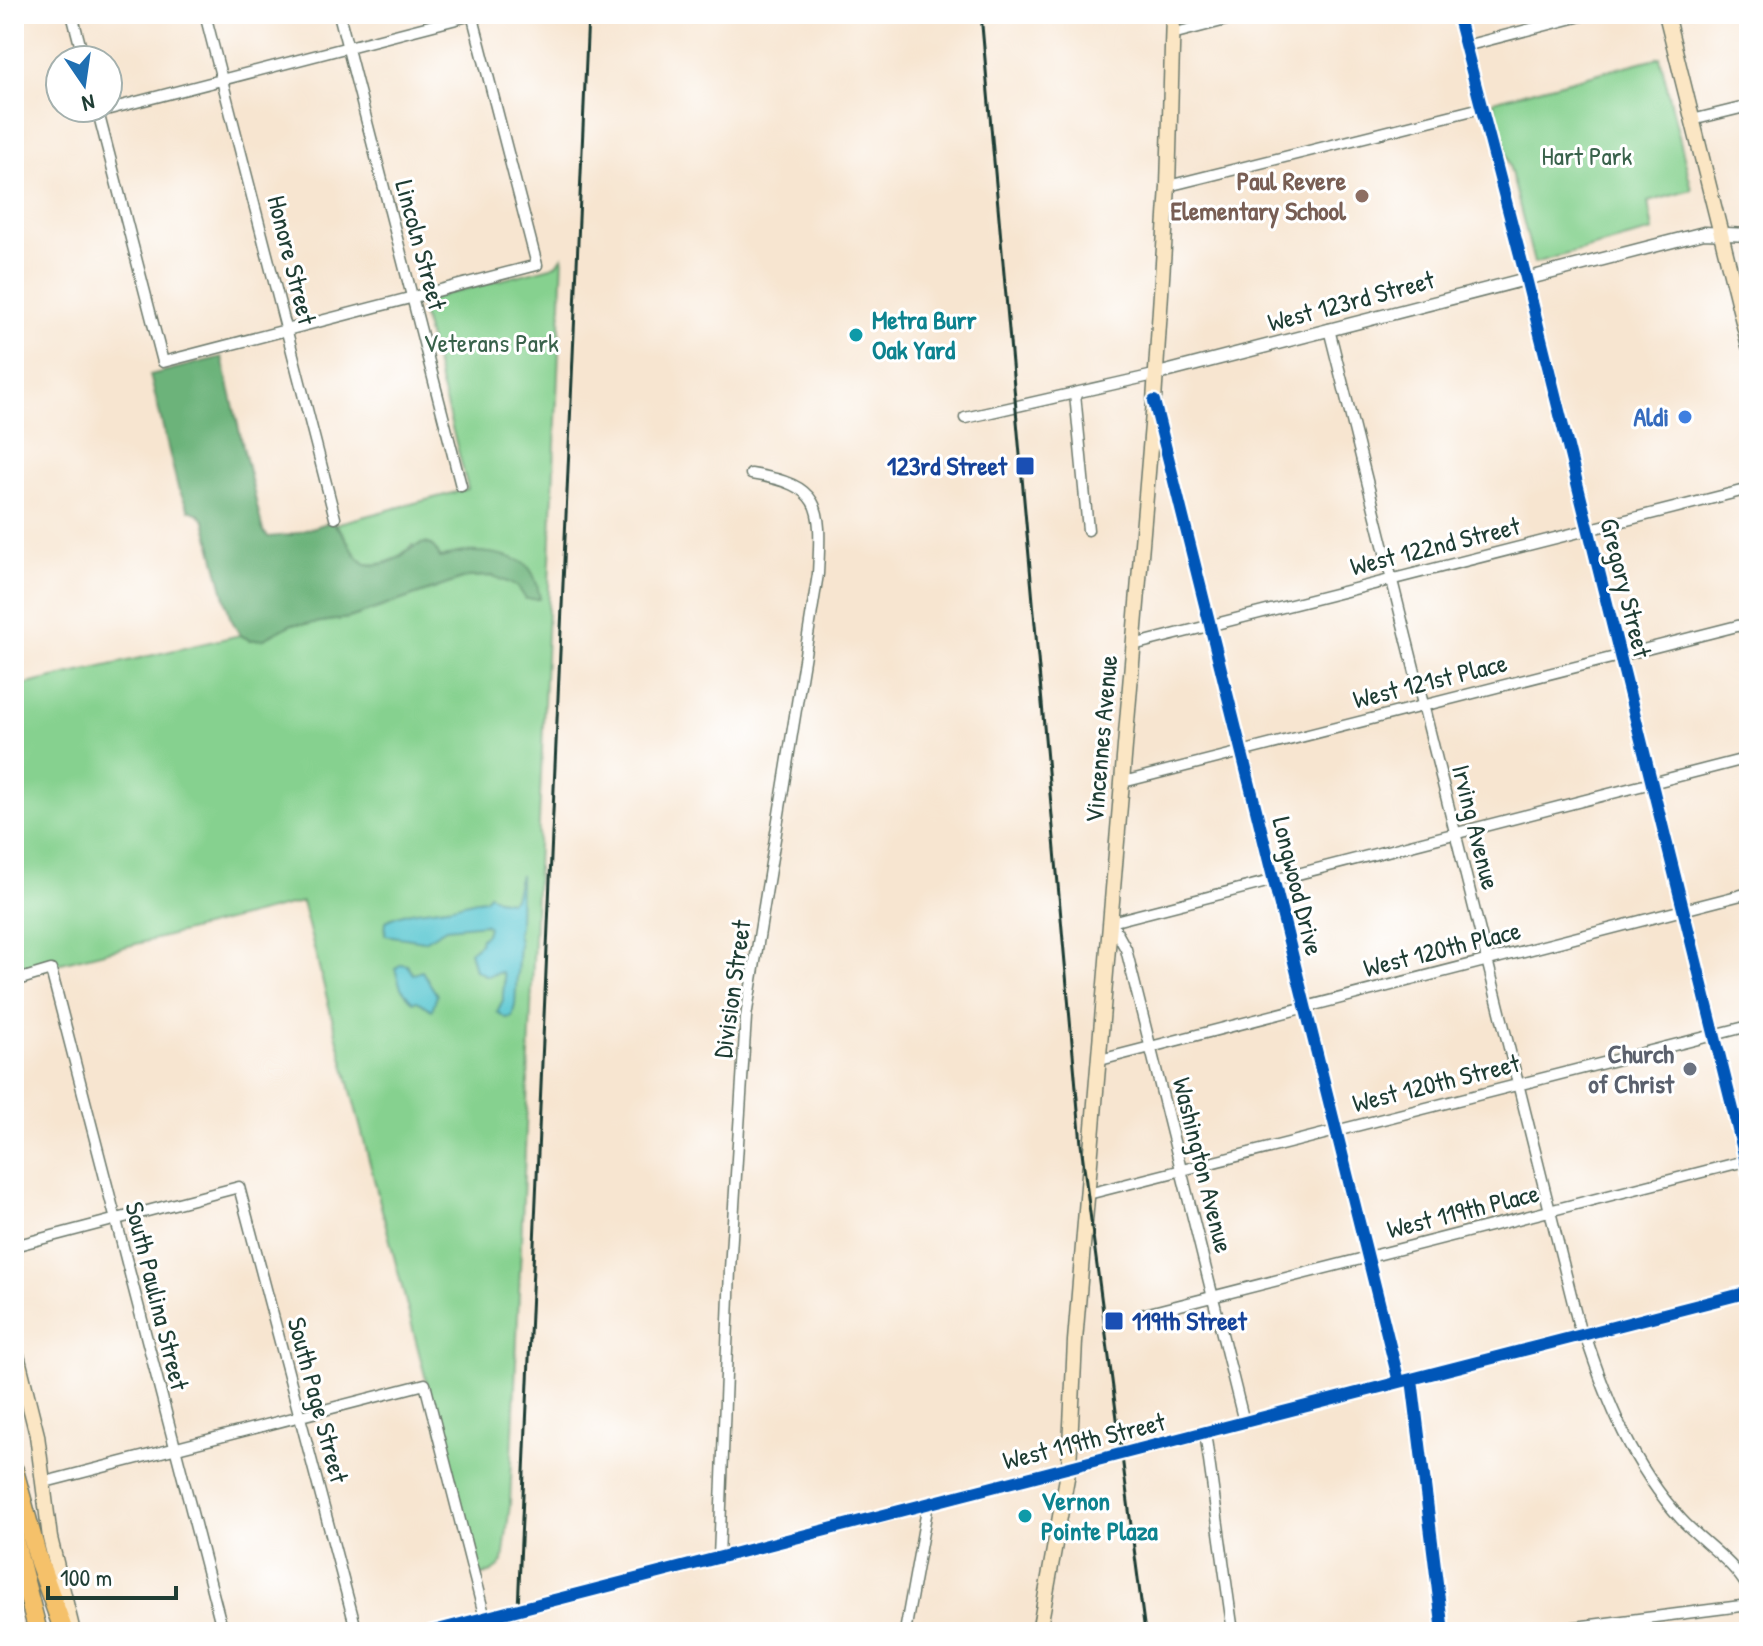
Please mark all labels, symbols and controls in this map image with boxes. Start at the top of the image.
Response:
north arrow [44,44,124,124]
text: N [79,88,98,119]
park label: Hart Park [1542,138,1633,173]
place label: Paul Revere Elementary School [1171,163,1347,229]
street label: Lincoln Street [387,176,456,315]
marker: Paul Revere Elementary School [1353,187,1371,205]
street label: Honore Street [260,192,326,329]
street label: West 123rd Street [1264,261,1439,340]
place label: Metra Burr Oak Yard [872,302,978,367]
park label: Veterans Park [423,325,559,360]
marker: Metra Burr Oak Yard [847,326,865,344]
place label: Aldi [1633,399,1669,434]
marker: Aldi [1676,408,1694,426]
place label: 123rd Street [887,448,1008,483]
marker: 123rd Street [1014,455,1036,477]
street label: West 122nd Street [1346,507,1524,583]
street label: Gregory Street [1592,515,1661,662]
street label: West 121st Place [1349,645,1510,717]
street label: Vincennes Avenue [1076,654,1125,824]
street label: Irving Avenue [1444,761,1509,893]
street label: Longwood Drive [1264,813,1333,959]
street label: West 120th Place [1360,912,1524,985]
street label: Division Street [705,917,759,1060]
place label: Church of Christ [1588,1036,1675,1101]
street label: West 120th Street [1349,1045,1524,1120]
marker: Church of Christ [1681,1060,1699,1078]
street label: Washington Avenue [1165,1074,1242,1256]
street label: West 119th Place [1383,1175,1543,1246]
street label: South Paulina Street [117,1198,198,1395]
place label: 119th Street [1132,1303,1248,1338]
marker: 119th Street [1103,1310,1125,1332]
street label: South Page Street [280,1313,358,1487]
street label: West 119th Street [999,1403,1170,1478]
place label: Vernon Pointe Plaza [1041,1483,1159,1548]
marker: Vernon Pointe Plaza [1016,1507,1034,1525]
scale bar [48,1550,176,1600]
text: 100 m [60,1561,112,1593]

